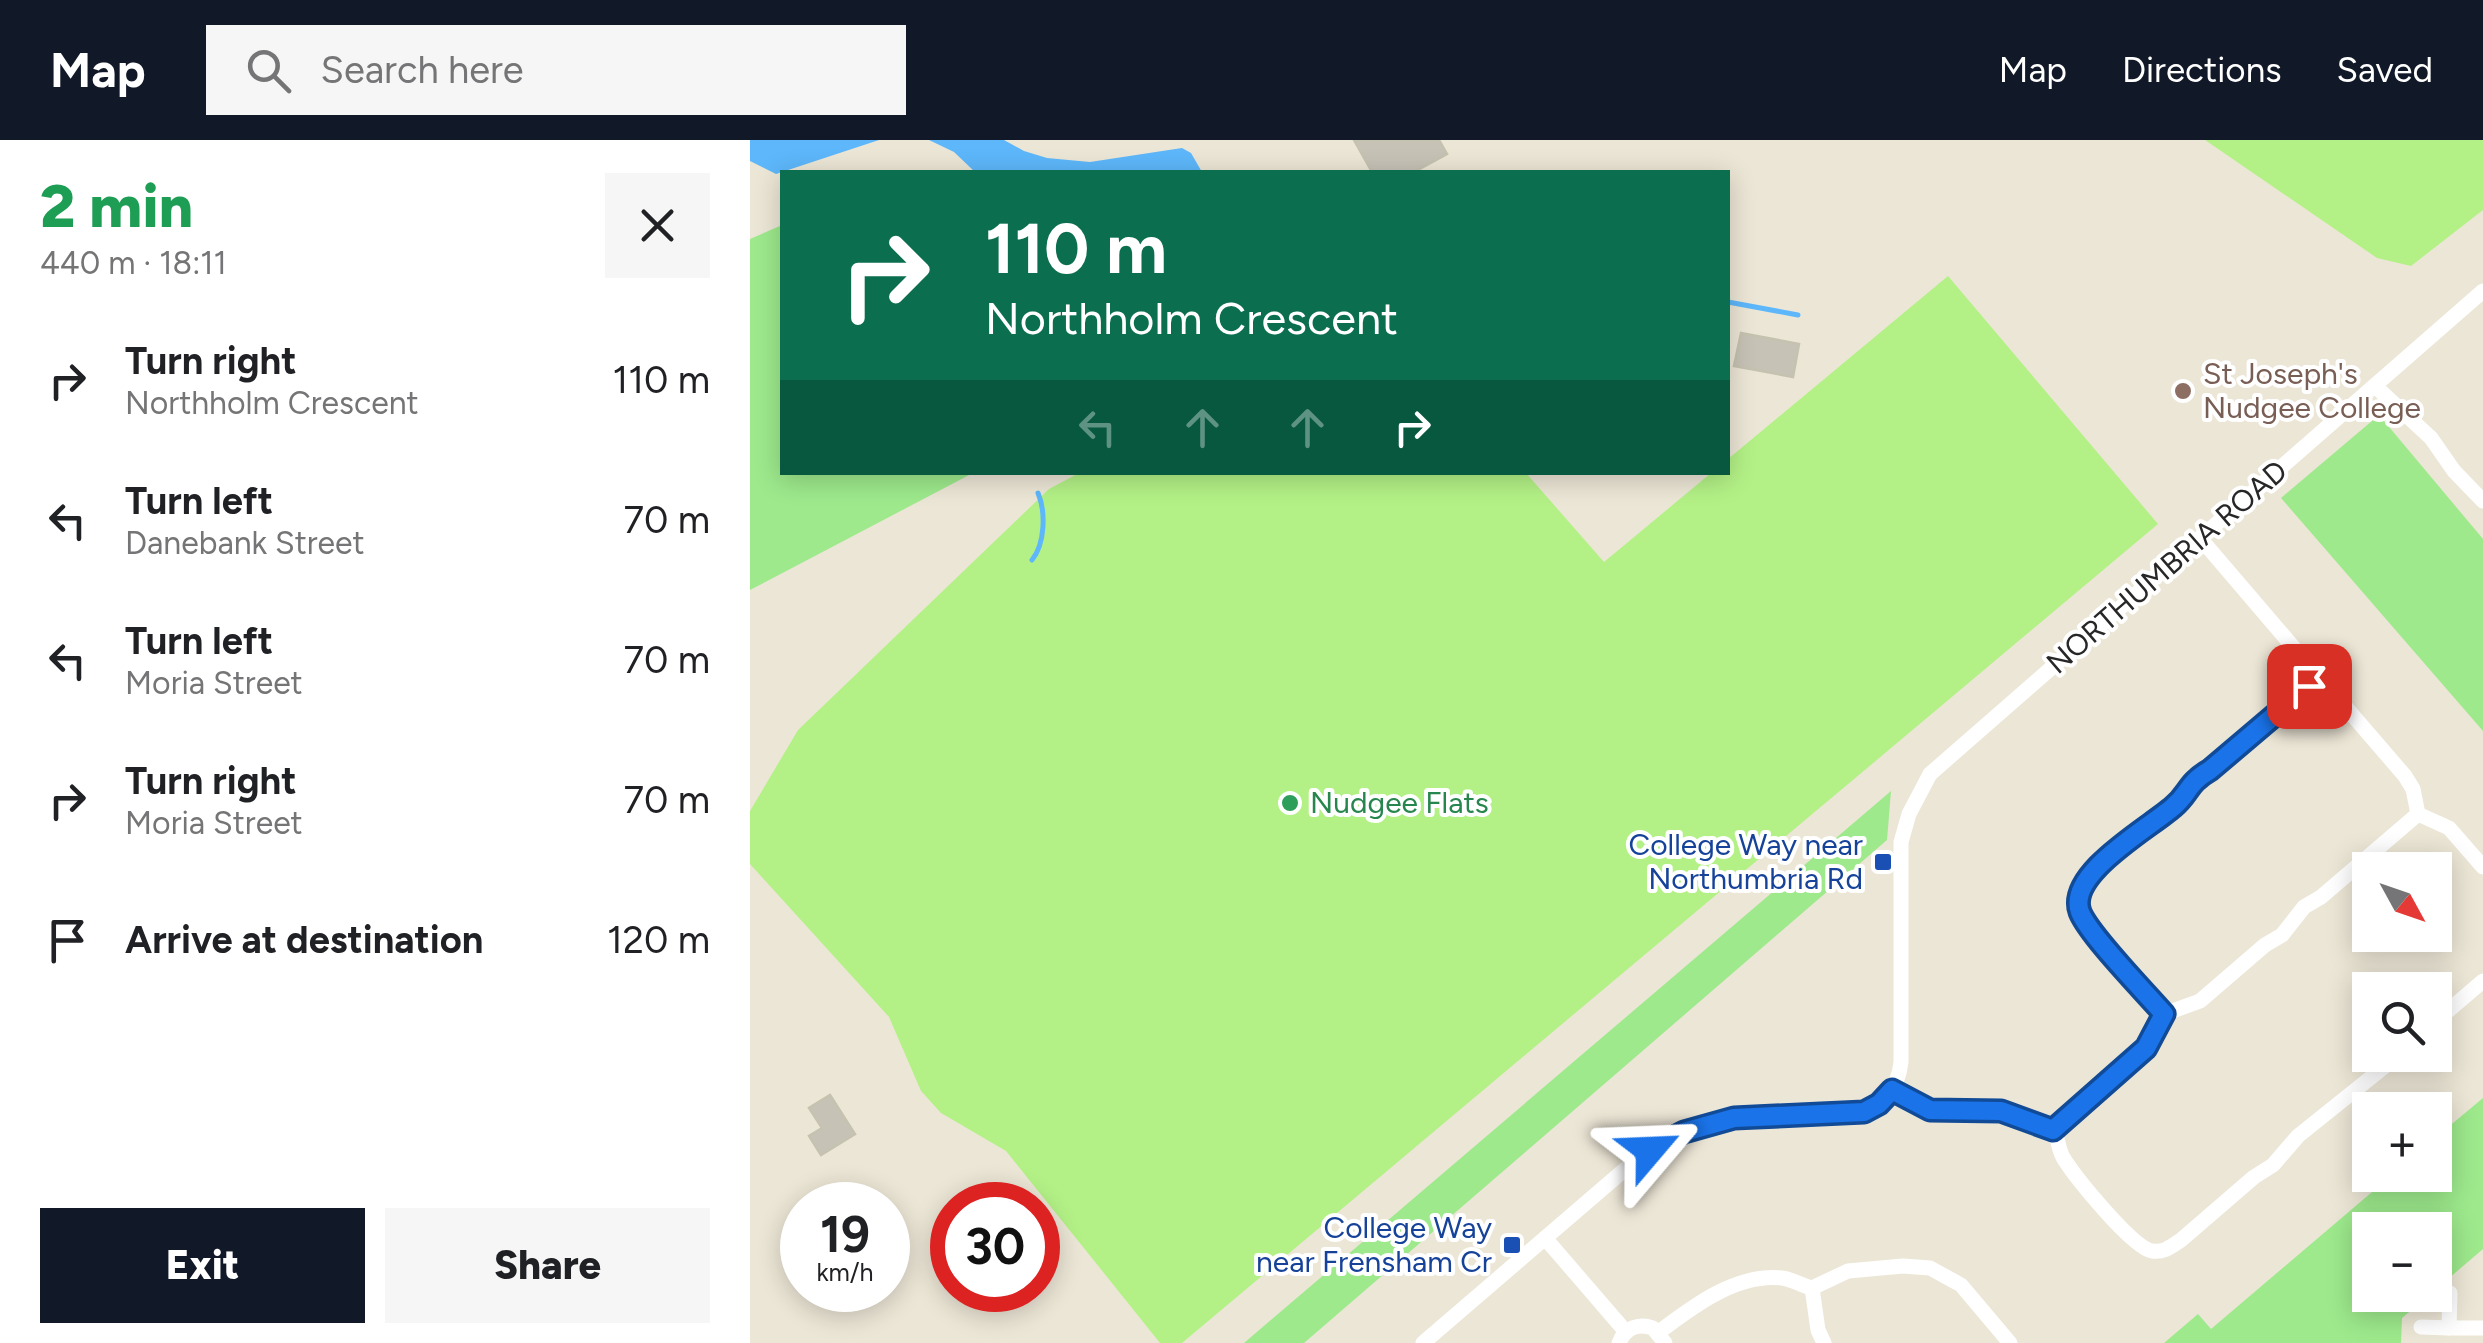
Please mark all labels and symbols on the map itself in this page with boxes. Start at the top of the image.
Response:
place label: St Joseph's Nudgee College [2203,355,2421,426]
marker: St Joseph's Nudgee College [2172,380,2194,402]
street label: NORTHUMBRIA ROAD [2039,452,2295,681]
pin [2267,644,2352,729]
place label: Nudgee Flats [1310,784,1489,821]
marker: Nudgee Flats [1279,792,1301,814]
place label: College Way near Northumbria Rd [1629,826,1863,897]
marker: College Way near Northumbria Rd [1872,851,1894,873]
north arrow [2352,852,2452,952]
position arrow [1598,1098,1702,1202]
speed limit sign: 30 [930,1182,1060,1312]
place label: College Way near Frensham Cr [1256,1209,1492,1280]
marker: College Way near Frensham Cr [1501,1234,1523,1256]

